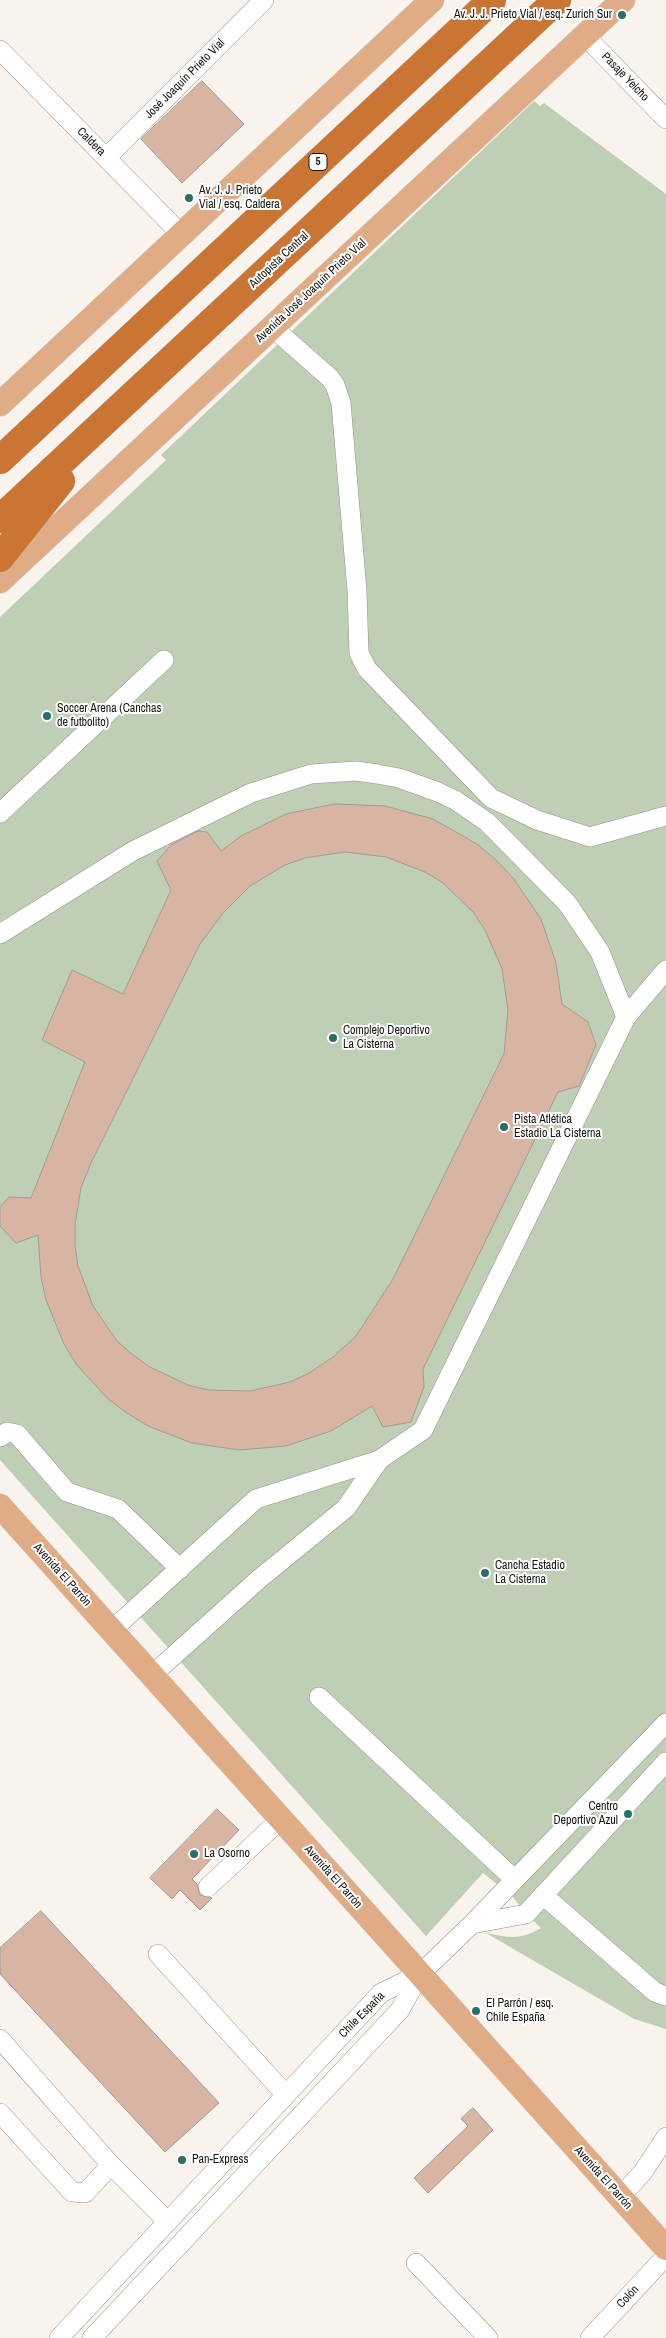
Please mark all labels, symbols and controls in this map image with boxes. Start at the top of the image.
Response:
place label: Av. J. J. Prieto Vial / esq. Zurich Sur [454,8,612,22]
marker: Av. J. J. Prieto Vial / esq. Zurich Sur [616,9,628,21]
street label: José Joaquín Prieto Vial [142,36,228,122]
street label: Pasaje Yelcho [598,50,652,104]
street label: Caldera [74,125,108,159]
road number: 5 [309,154,327,170]
place label: Av. J. J. Prieto Vial / esq. Caldera [199,184,280,212]
marker: Av. J. J. Prieto Vial / esq. Caldera [183,192,195,204]
street label: Autopista Central [246,229,312,291]
street label: Avenida José Joaquín Prieto Vial [253,236,369,346]
place label: Soccer Arena (Canchas de futbolito) [57,702,161,730]
marker: Soccer Arena (Canchas de futbolito) [41,710,53,722]
place label: Complejo Deportivo La Cisterna [343,1024,430,1052]
marker: Complejo Deportivo La Cisterna [327,1032,339,1044]
place label: Pista Atlética Estadio La Cisterna [514,1113,601,1141]
marker: Pista Atlética Estadio La Cisterna [498,1121,510,1133]
street label: Avenida El Parrón [30,1541,94,1609]
place label: Cancha Estadio La Cisterna [495,1559,565,1587]
marker: Cancha Estadio La Cisterna [479,1567,491,1579]
place label: Centro Deportivo Azul [553,1800,618,1828]
marker: Centro Deportivo Azul [622,1808,634,1820]
street label: Avenida El Parrón [301,1843,365,1911]
place label: La Osorno [204,1847,250,1861]
marker: La Osorno [188,1848,200,1860]
street label: Chile España [336,1989,388,2041]
place label: El Parrón / esq. Chile España [486,1997,554,2025]
marker: El Parrón / esq. Chile España [470,2005,482,2017]
street label: Avenida El Parrón [571,2144,635,2212]
place label: Pan-Express [192,2153,248,2167]
marker: Pan-Express [176,2154,188,2166]
street label: Colón [614,2283,642,2311]

